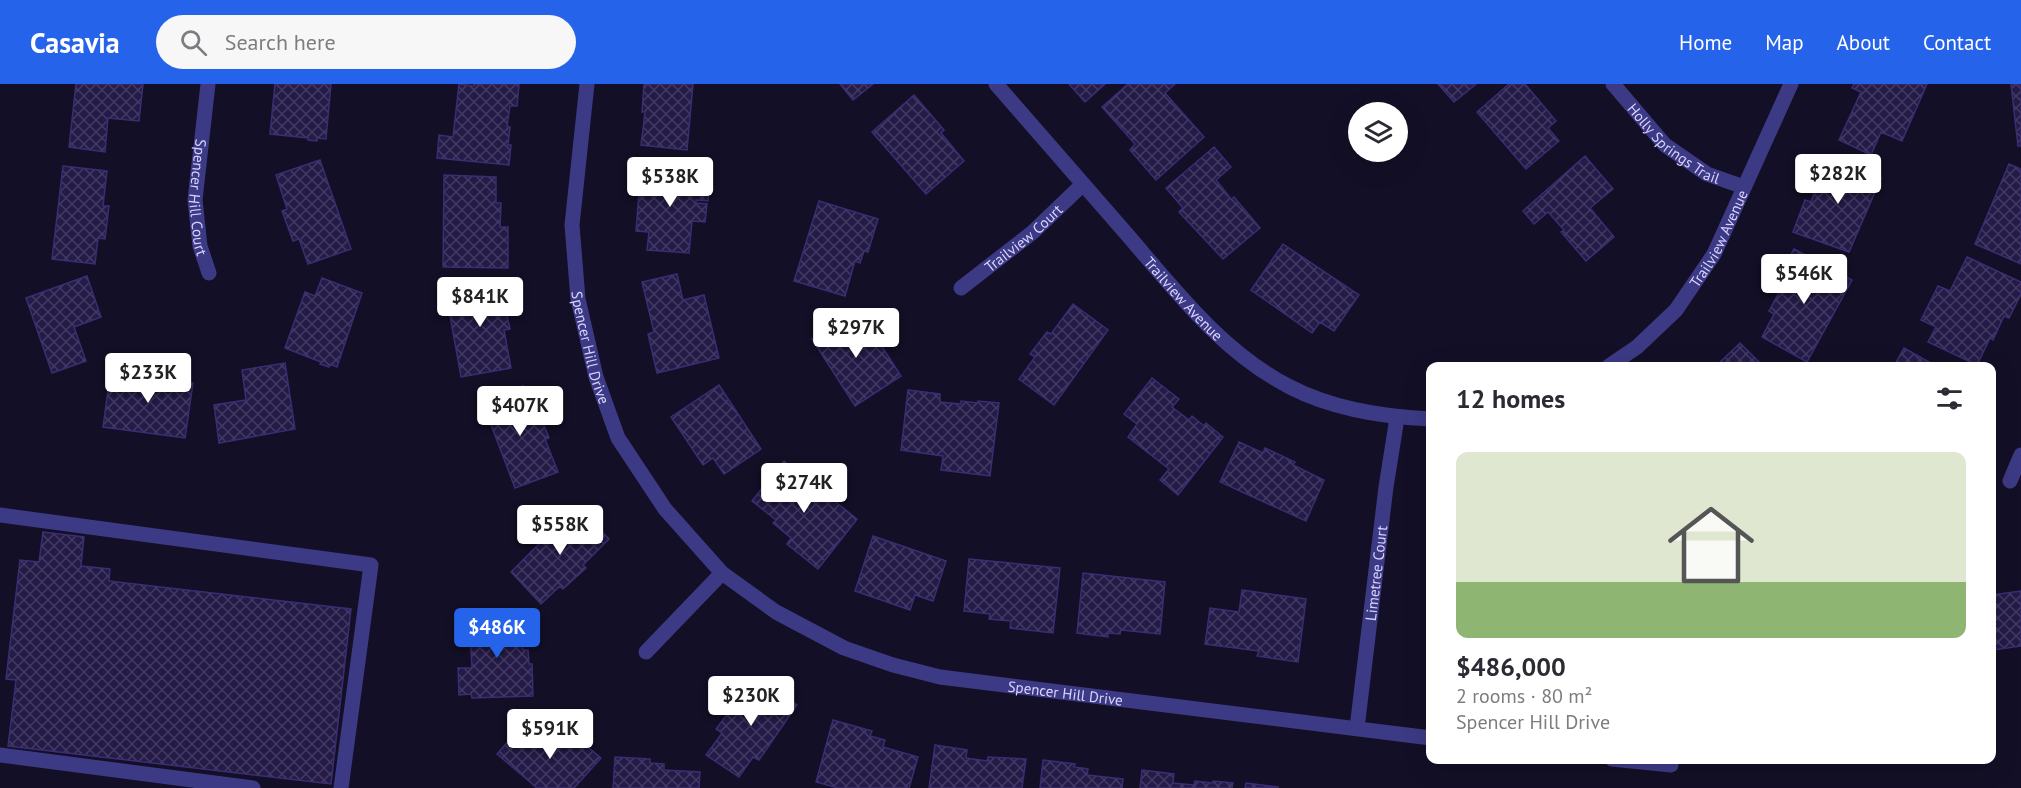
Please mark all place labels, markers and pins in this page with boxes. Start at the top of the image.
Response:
pin: $282K [1796,154,1880,205]
pin: $538K [628,157,712,208]
pin: $546K [1762,254,1846,305]
pin: $841K [438,277,522,328]
pin: $297K [814,308,898,359]
pin: $233K [106,353,190,404]
pin: $407K [478,386,562,437]
pin: $274K [762,463,846,514]
pin: $558K [518,505,602,556]
pin: $486K [455,608,539,659]
pin: $230K [709,676,793,727]
pin: $591K [508,709,592,760]

